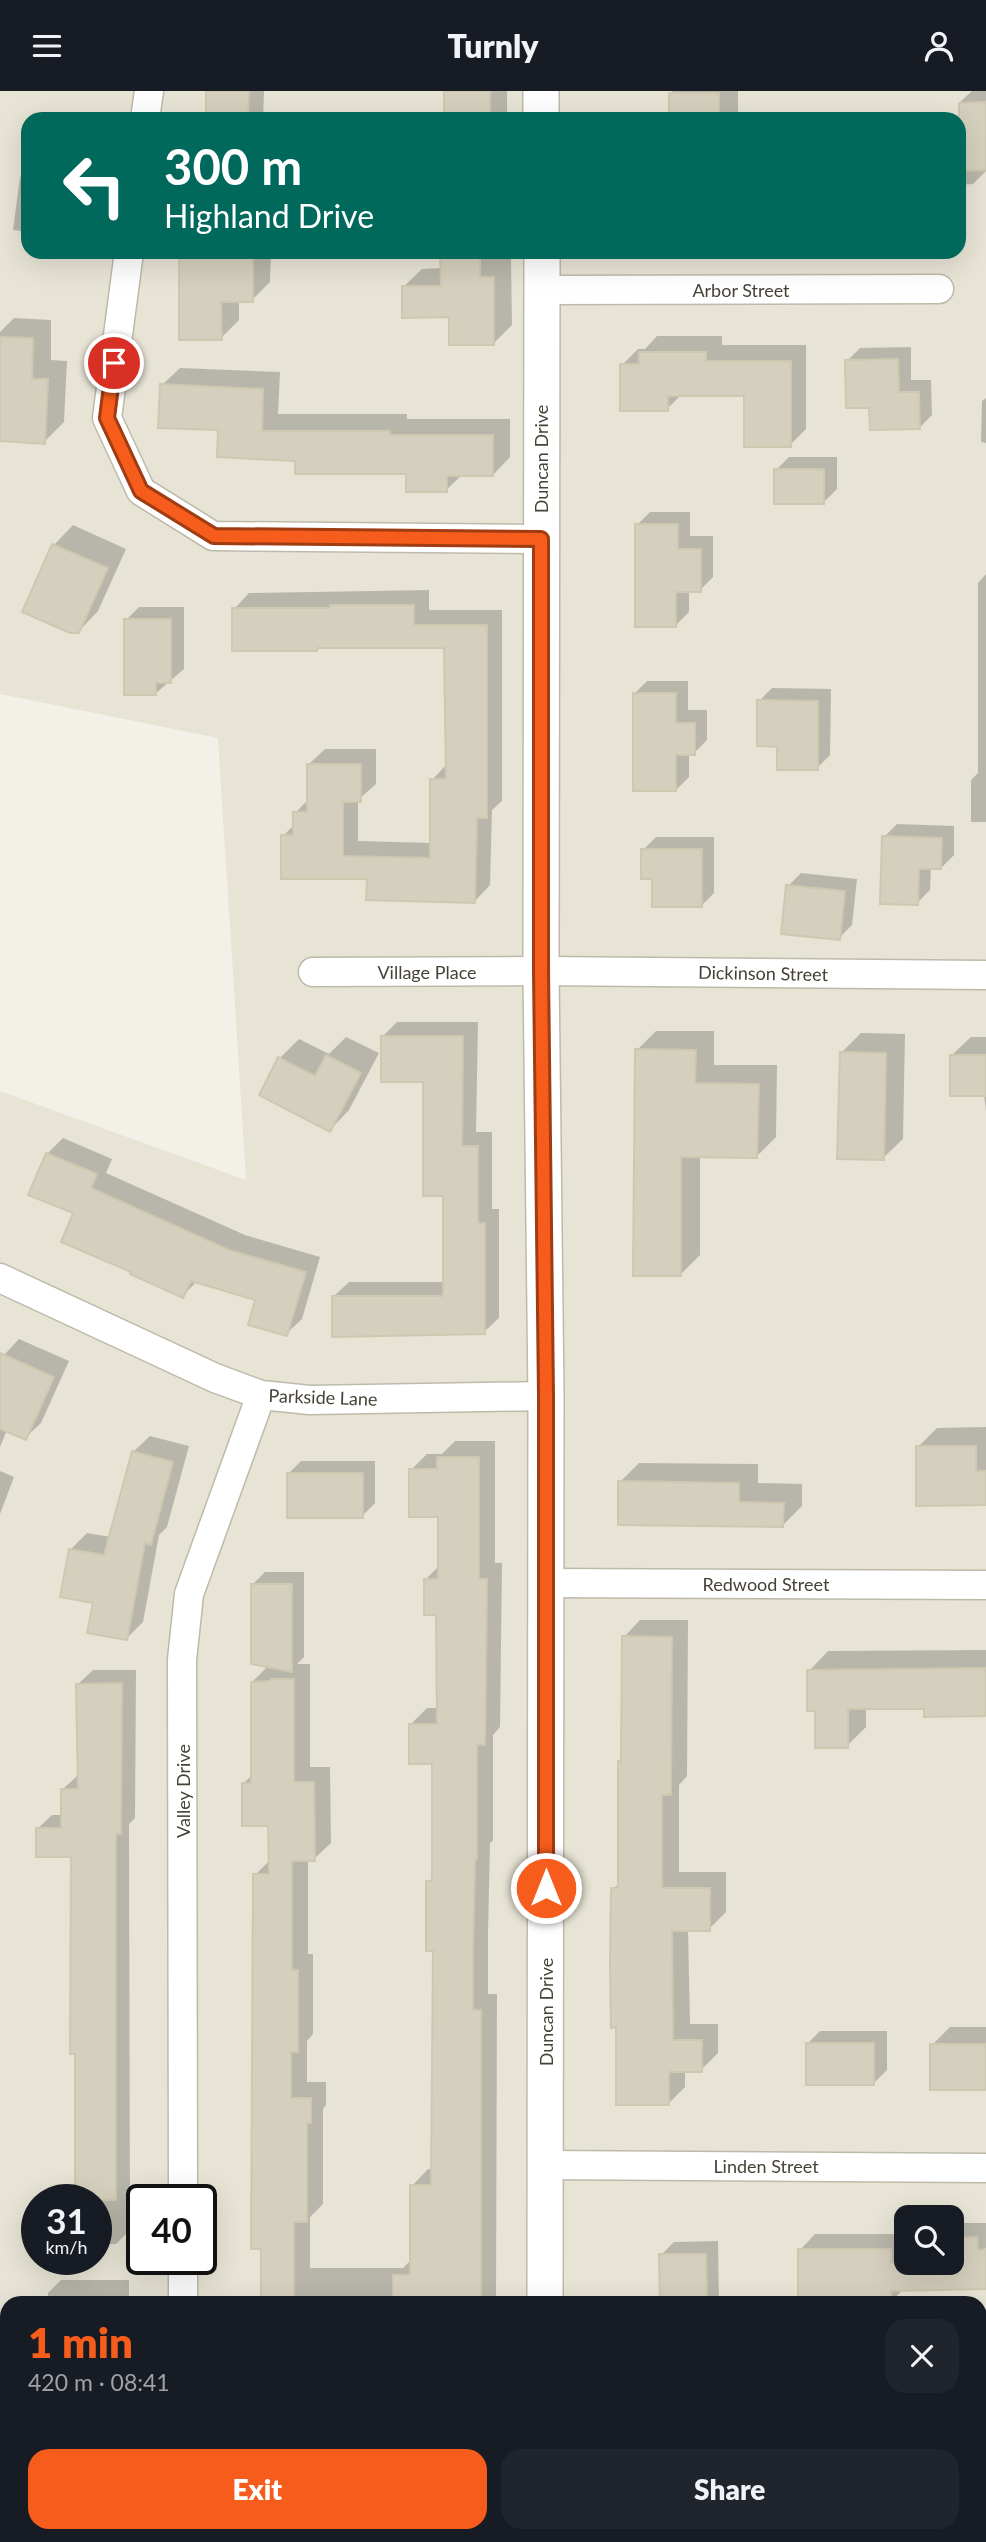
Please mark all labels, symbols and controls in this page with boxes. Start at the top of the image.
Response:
text: Turnly [447,26,539,65]
icon: menu [28,27,66,65]
icon: person [920,27,958,65]
text: 300 m [164,137,302,195]
icon: left [49,140,140,231]
text: Highland Drive [164,196,374,235]
street label: Arbor Street [692,279,790,301]
pin [84,333,144,393]
icon: arrive [95,344,133,382]
street label: Duncan Drive [530,405,552,513]
street label: Village Place [377,961,477,983]
street label: Dickinson Street [698,961,829,985]
street label: Parkside Lane [268,1384,378,1410]
street label: Redwood Street [703,1573,830,1595]
street label: Valley Drive [172,1744,194,1838]
position arrow [509,1851,583,1925]
street label: Duncan Drive [535,1958,557,2066]
street label: Linden Street [713,2155,819,2177]
speed limit sign: 40 [126,2184,217,2275]
text: 31 [46,2199,87,2241]
map controls [894,2205,964,2275]
button: search [894,2205,964,2275]
text: km/h [45,2236,88,2258]
text: 1 min [28,2317,133,2367]
button: close [885,2319,959,2393]
text: 420 m · 08:41 [28,2368,170,2396]
button: Exit [28,2449,487,2529]
button: Share [501,2449,959,2529]

